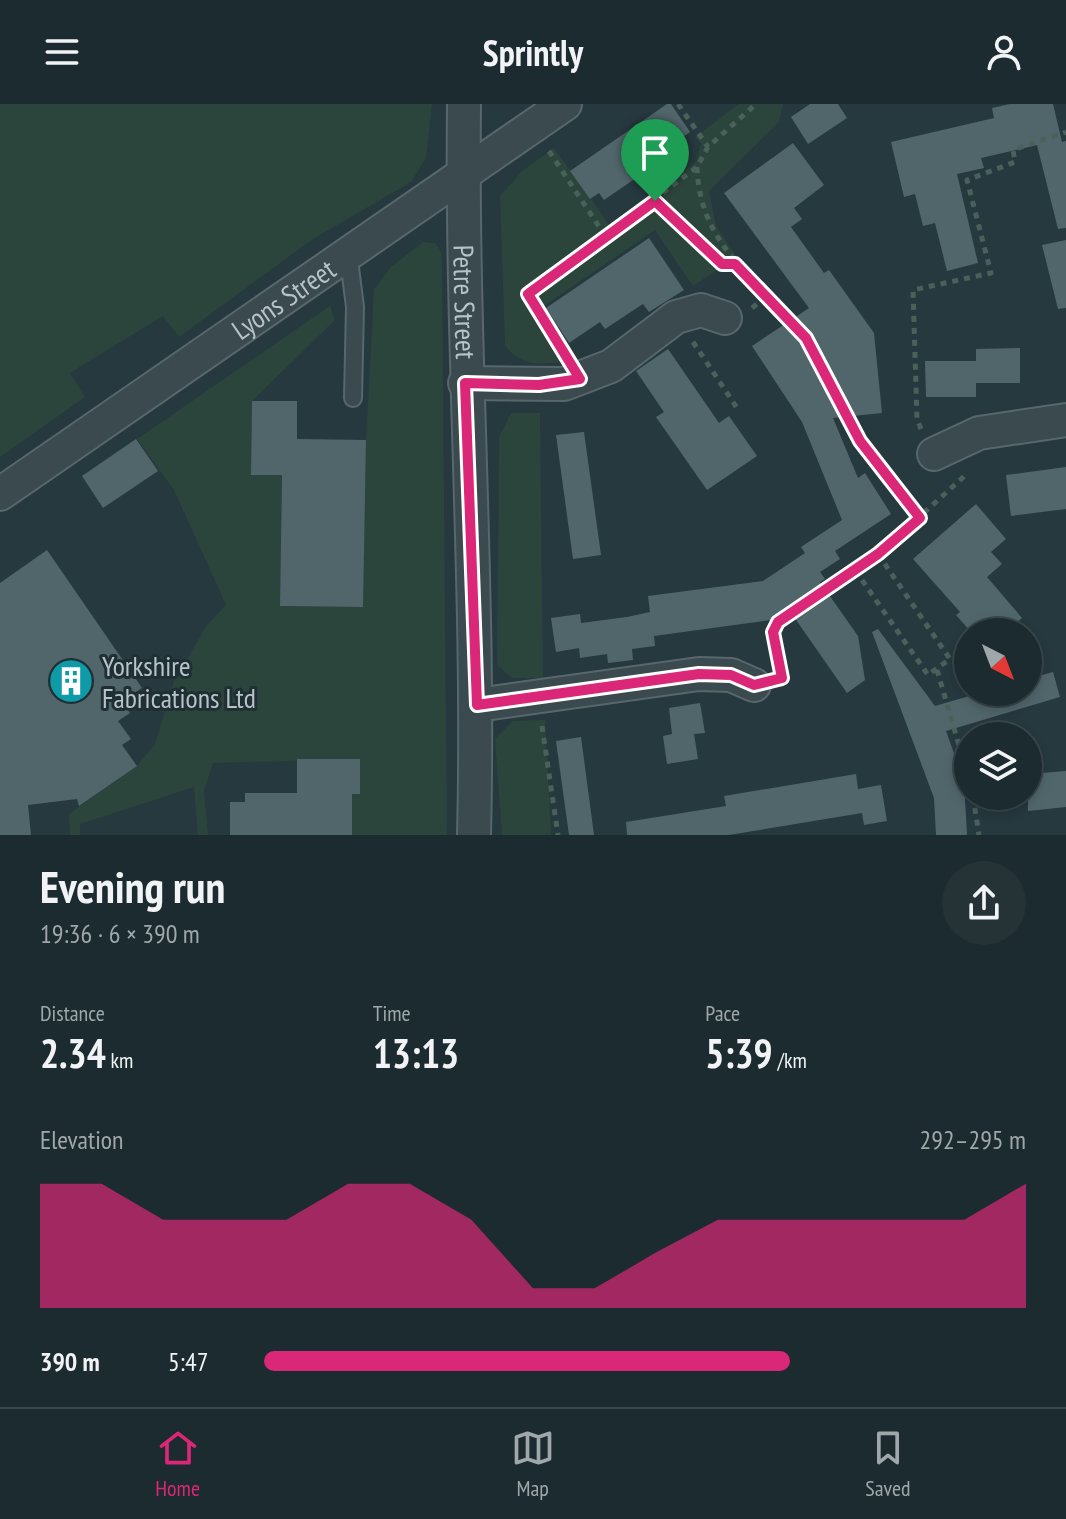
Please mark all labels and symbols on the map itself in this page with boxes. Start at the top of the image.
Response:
pin [621,119,689,201]
street label: Petre Street [446,245,485,360]
street label: Lyons Street [224,250,342,347]
north arrow [954,618,1042,706]
place label: Yorkshire Fabrications Ltd [102,647,256,716]
building icon: Yorkshire Fabrications Ltd [47,657,95,705]

